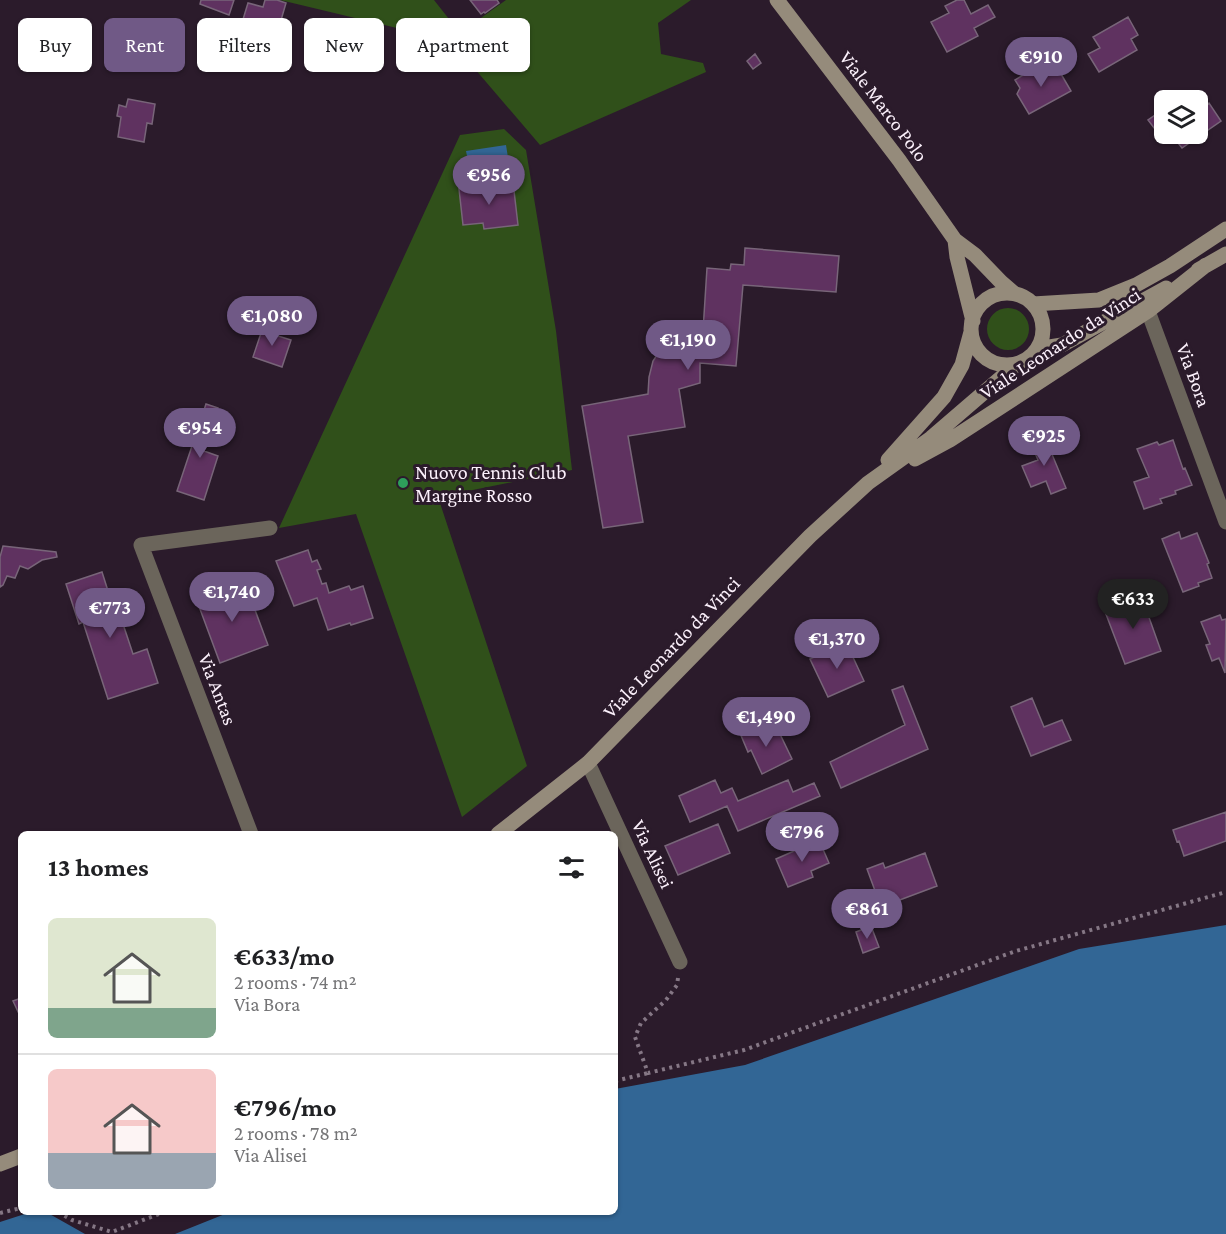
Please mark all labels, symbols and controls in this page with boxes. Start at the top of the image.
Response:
chip: Buy [18,18,92,72]
chip: Rent [104,18,185,72]
chip: Filters [197,18,292,72]
chip: New [304,18,384,72]
chip: Apartment [396,18,530,72]
pin: €910 [1005,37,1077,88]
text: €910 [1019,45,1063,67]
street label: Viale Marco Polo [835,46,933,166]
map controls [1154,90,1208,144]
button: layers [1154,90,1208,144]
pin: €956 [453,155,525,206]
text: €956 [467,163,511,185]
street label: Viale Leonardo da Vinci [976,283,1144,403]
pin: €1,080 [223,296,321,347]
text: €1,080 [241,304,303,326]
pin: €1,190 [639,320,737,371]
text: €1,190 [660,328,716,350]
street label: Via Bora [1172,340,1216,410]
pin: €954 [164,408,236,459]
text: €954 [178,416,222,438]
pin: €925 [1008,416,1080,467]
text: €925 [1022,424,1066,446]
place label: Nuovo Tennis Club Margine Rosso [415,461,566,507]
marker: Nuovo Tennis Club Margine Rosso [396,476,410,490]
pin: €1,740 [183,572,281,623]
street label: Viale Leonardo da Vinci [598,572,744,722]
pin: €633 [1097,579,1169,630]
text: €1,740 [203,580,261,602]
text: €633 [1111,587,1155,609]
pin: €773 [74,588,146,639]
text: €773 [89,596,131,618]
pin: €1,370 [788,619,886,670]
text: €1,370 [808,627,866,649]
street label: Via Antas [194,650,242,728]
pin: €1,490 [717,697,815,748]
text: €1,490 [736,705,796,727]
pin: €796 [766,812,838,863]
street label: Via Alisei [628,816,678,892]
text: €796 [780,820,824,842]
icon: filters [555,851,588,884]
text: 13 homes [48,853,149,882]
pin: €861 [831,889,903,940]
text: €861 [845,897,889,919]
icon: home [96,942,168,1014]
text: €633/mo [234,942,335,971]
text: 2 rooms · 74 m² [234,971,356,993]
text: Via Bora [234,993,300,1015]
icon: home [96,1093,168,1165]
text: €796/mo [234,1093,337,1122]
text: 2 rooms · 78 m² [234,1122,358,1144]
text: Via Alisei [234,1144,307,1166]

